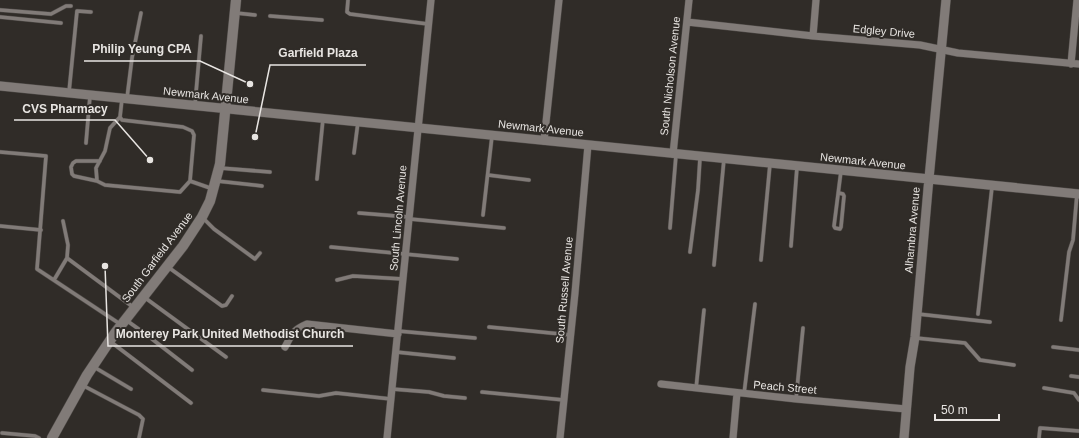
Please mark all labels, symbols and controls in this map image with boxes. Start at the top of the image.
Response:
street label: South Nicholson Avenue [658,16,682,136]
street label: Edgley Drive [852,22,916,40]
callout: Philip Yeung CPA [84,37,200,61]
callout: Garfield Plaza [270,41,366,65]
text: Philip Yeung CPA [92,42,192,56]
text: Garfield Plaza [278,46,358,60]
street label: Newmark Avenue [163,85,249,105]
callout: CVS Pharmacy [14,96,115,120]
text: CVS Pharmacy [22,102,108,116]
street label: Newmark Avenue [498,118,584,138]
street label: Newmark Avenue [820,151,906,171]
street label: South Lincoln Avenue [387,165,409,271]
street label: Alhambra Avenue [902,186,922,274]
street label: South Garfield Avenue [119,210,195,304]
street label: South Russell Avenue [553,236,575,344]
callout: Monterey Park United Methodist Church [108,322,353,346]
text: Monterey Park United Methodist Church [116,327,344,341]
street label: Peach Street [753,378,817,396]
scale bar [935,396,999,422]
text: 50 m [941,403,968,417]

